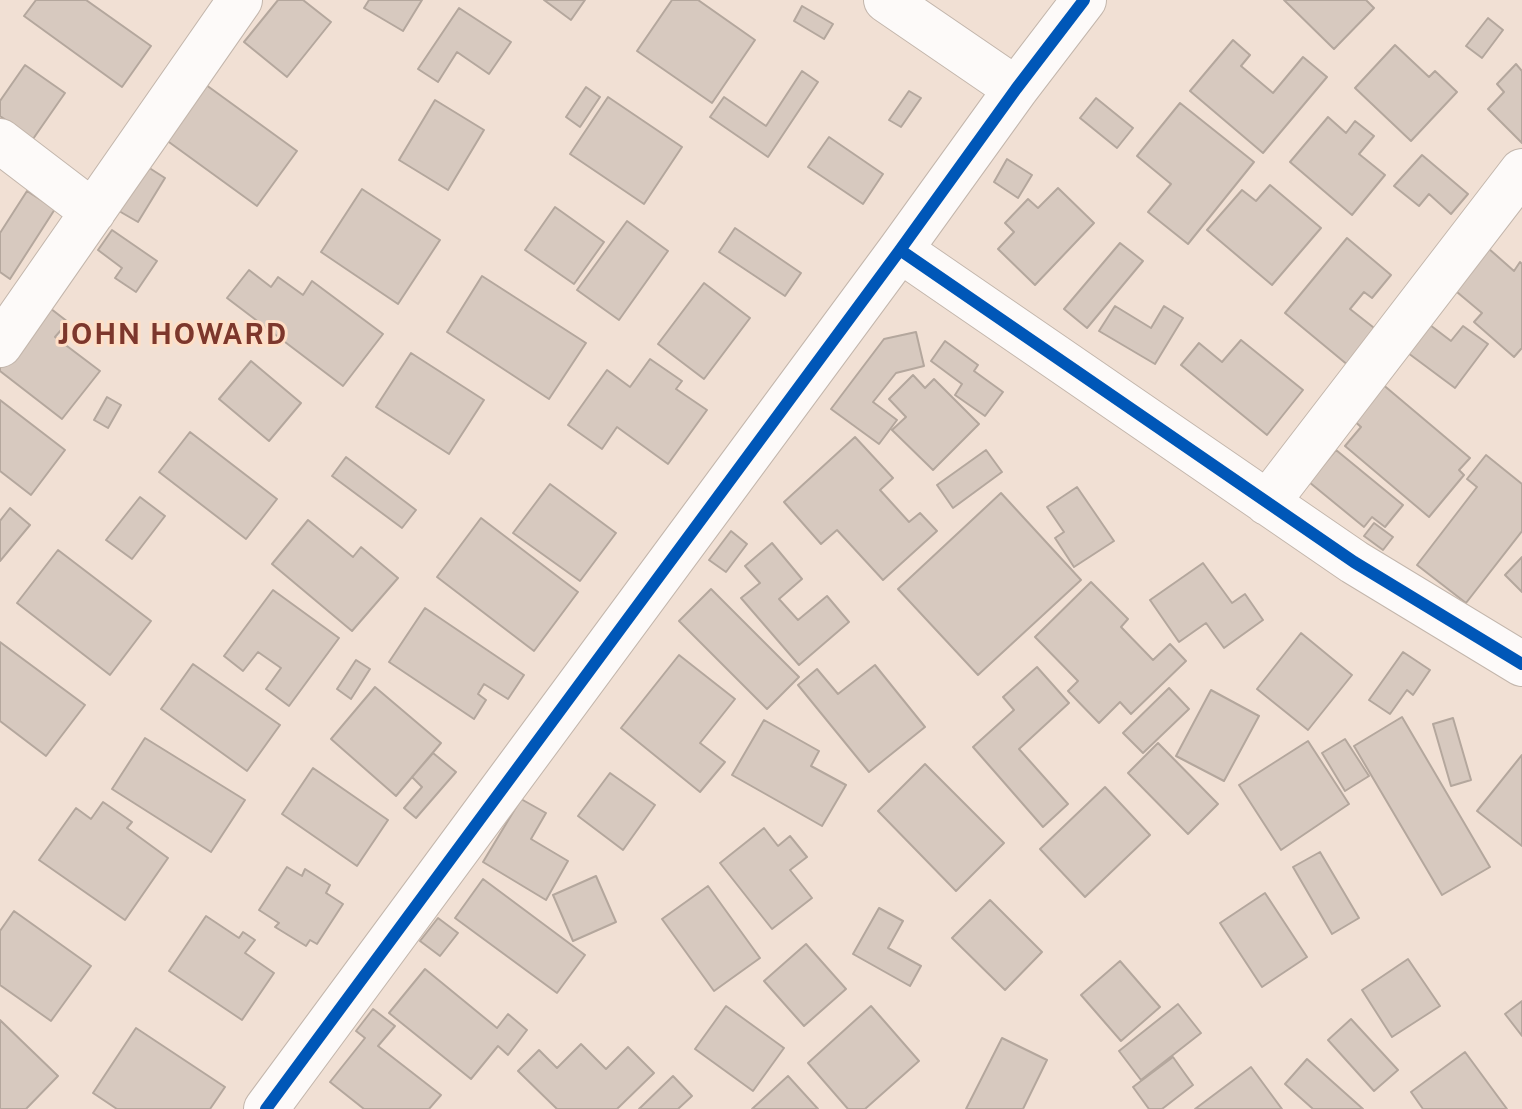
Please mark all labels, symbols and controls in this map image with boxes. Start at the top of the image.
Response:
district label: JOHN HOWARD [58,318,288,352]

